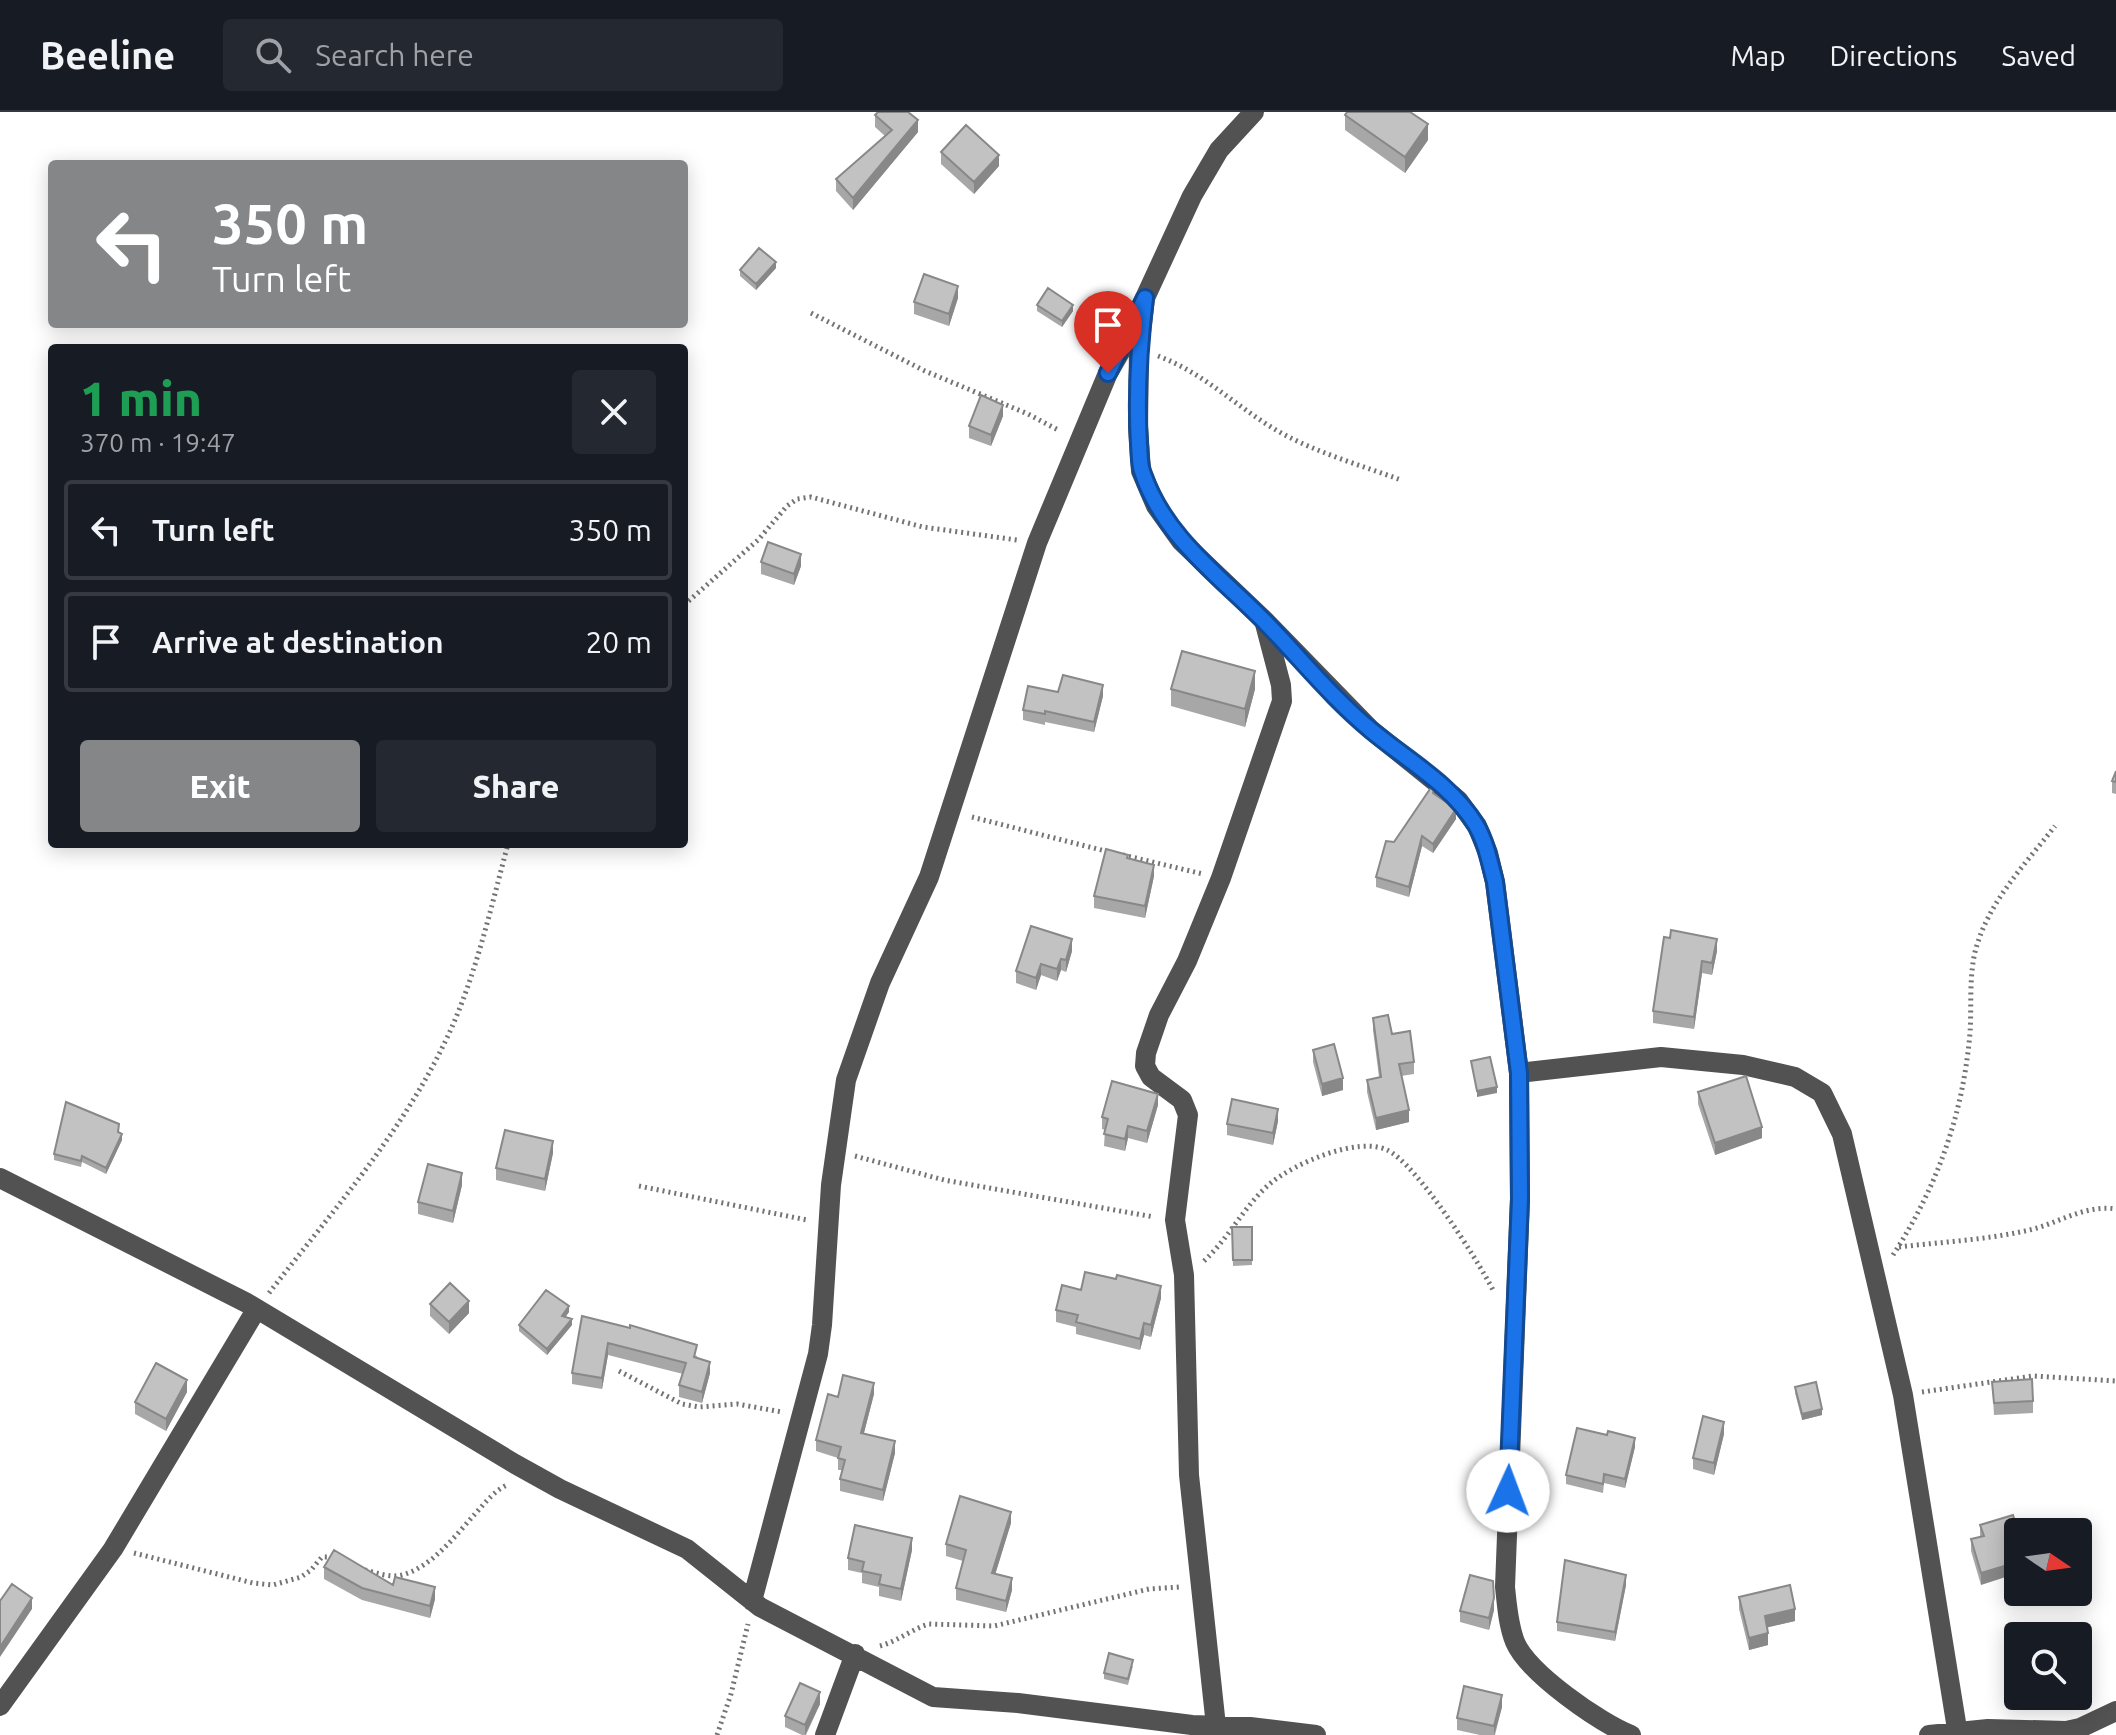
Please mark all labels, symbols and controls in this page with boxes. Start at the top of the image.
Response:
search box [223,19,783,91]
icon: search [251,33,295,77]
text: Beeline [40,34,175,76]
text: Search here [315,38,474,72]
text: Map [1730,40,1786,71]
text: Directions [1830,40,1957,71]
text: Saved [2001,40,2076,71]
icon: left [80,192,184,296]
text: 350 m [212,192,368,255]
text: Turn left [212,258,351,299]
pin [1074,291,1142,373]
icon: arrive [1086,303,1130,347]
button: close [572,370,656,454]
text: 1 min [80,371,202,425]
text: 370 m · 19:47 [80,428,236,457]
icon: left [84,508,128,552]
text: Turn left [152,513,274,547]
text: 350 m [568,513,652,547]
icon: arrive [84,620,128,664]
text: Arrive at destination [152,625,444,659]
text: 20 m [585,625,652,659]
button: Exit [80,740,360,832]
button: Share [376,740,656,832]
position arrow [1466,1449,1550,1533]
north arrow [2004,1518,2092,1606]
map controls [2004,1518,2092,1710]
button: search [2004,1622,2092,1710]

